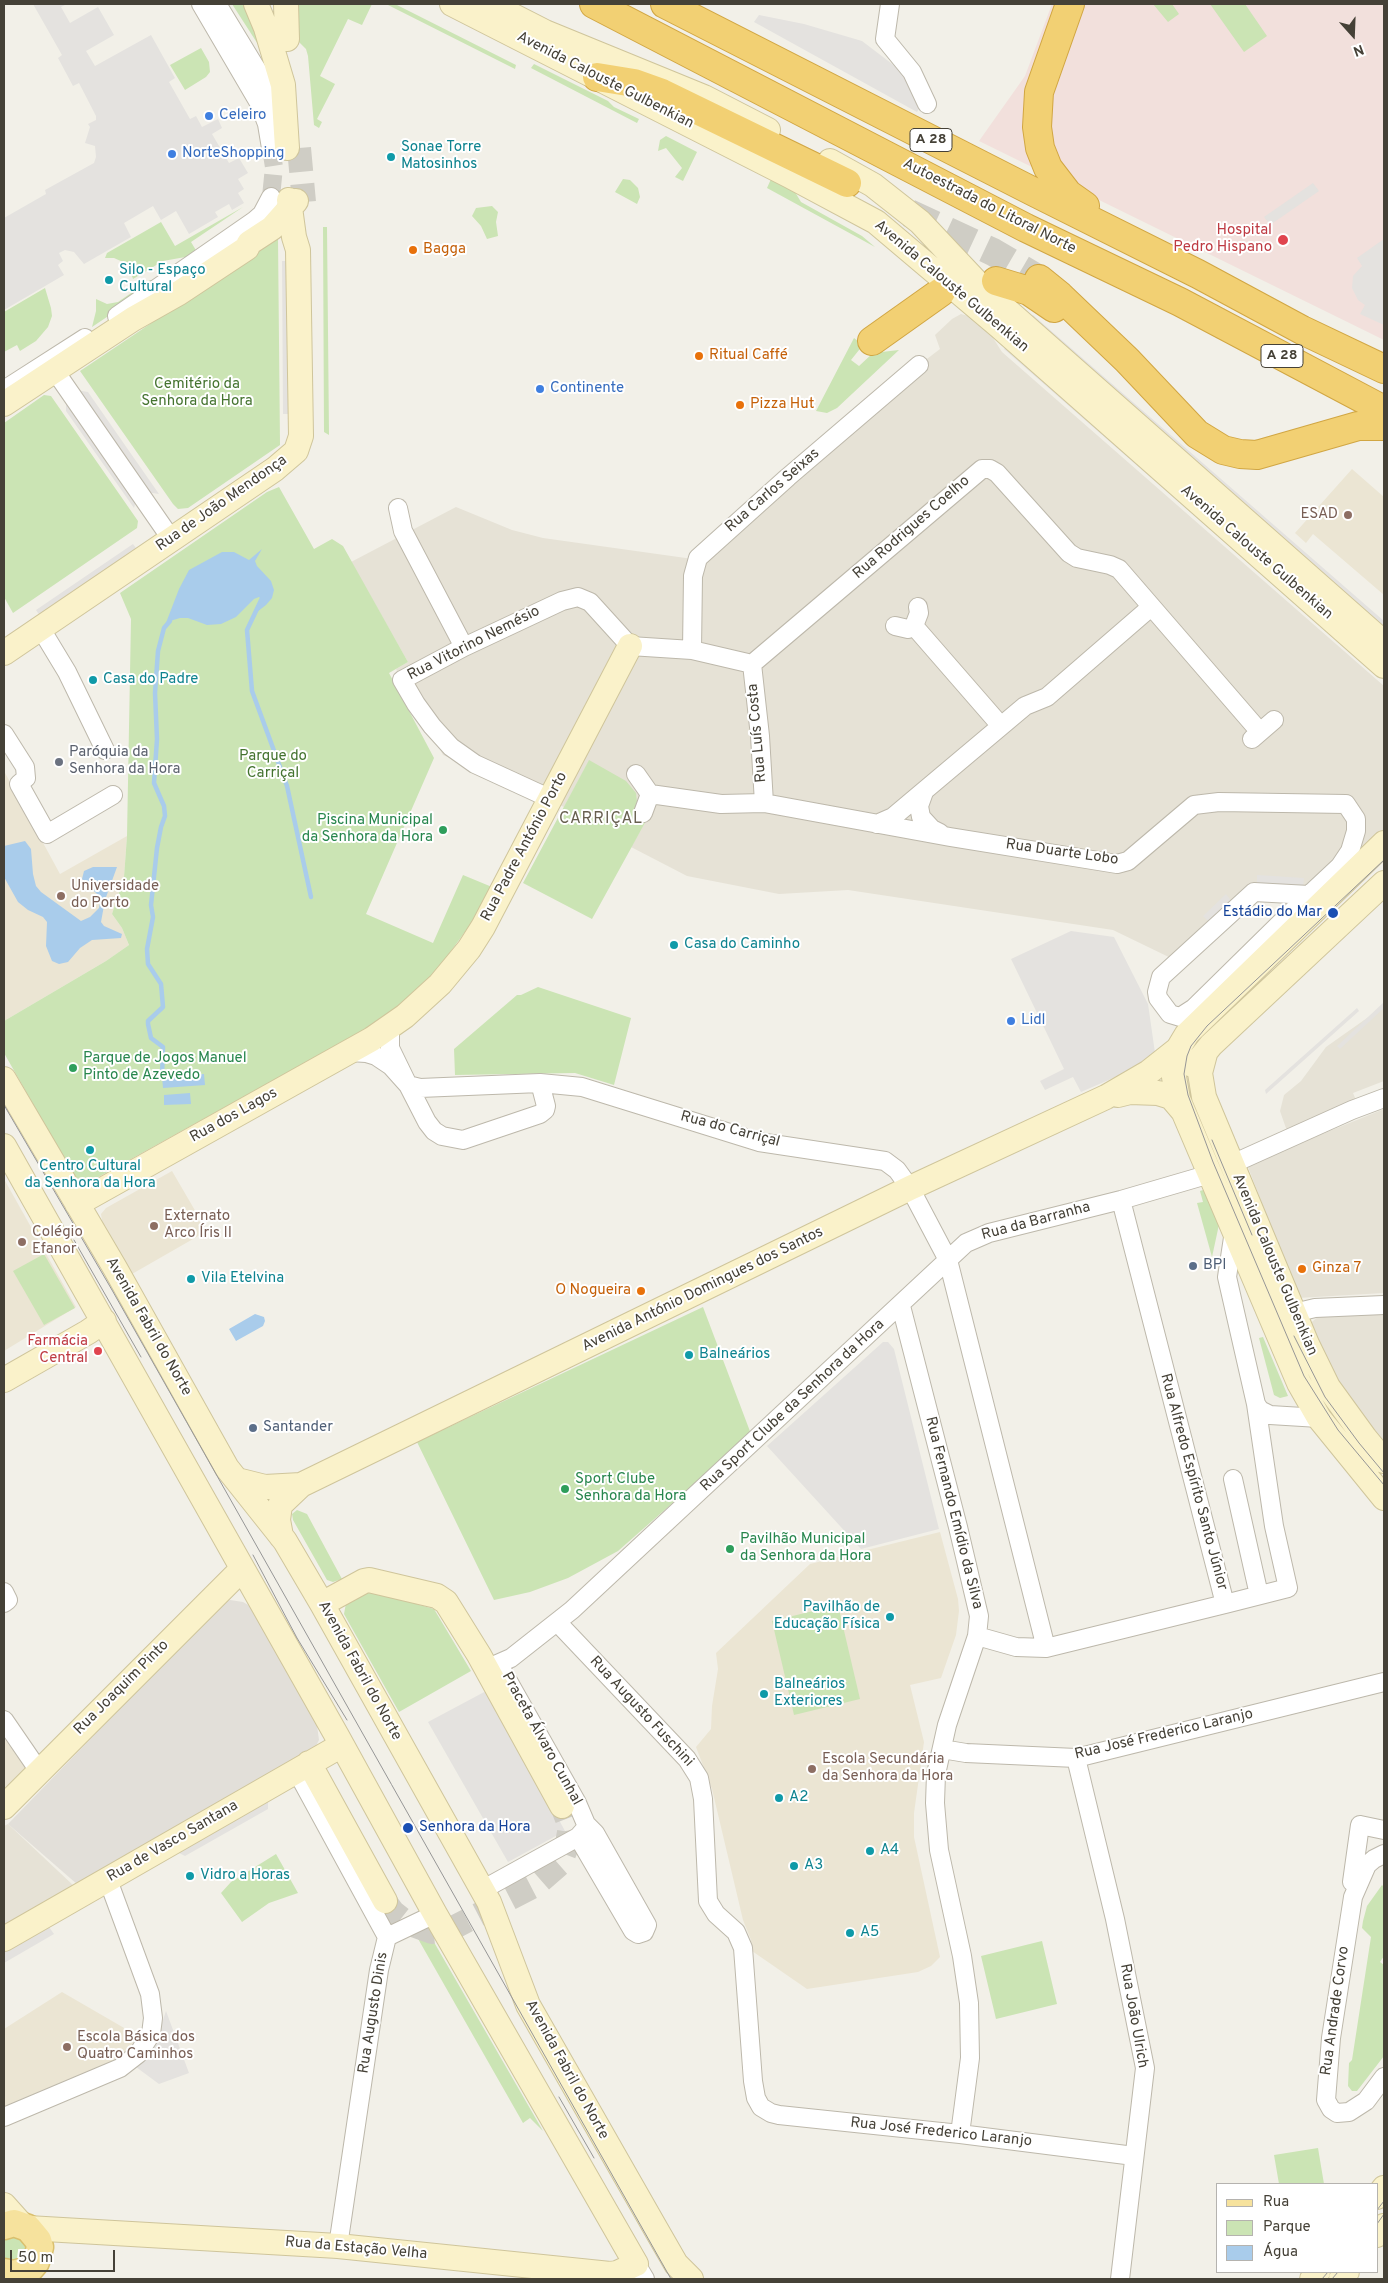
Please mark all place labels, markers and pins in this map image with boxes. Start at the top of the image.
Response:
place label: Celeiro [219,107,266,125]
marker: Celeiro [203,110,215,122]
place label: Sonae Torre Matosinhos [401,139,481,174]
place label: NorteShopping [182,145,284,163]
marker: NorteShopping [166,148,178,160]
marker: Sonae Torre Matosinhos [385,151,397,163]
place label: Hospital Pedro Hispano [1173,222,1272,257]
marker: Hospital Pedro Hispano [1276,233,1290,247]
place label: Bagga [423,241,466,259]
marker: Bagga [407,244,419,256]
place label: Silo - Espaço Cultural [119,262,206,297]
marker: Silo - Espaço Cultural [103,274,115,286]
place label: Ritual Caffé [709,347,788,365]
marker: Ritual Caffé [693,350,705,362]
place label: Continente [550,380,624,398]
marker: Continente [534,383,546,395]
place label: Pizza Hut [750,396,814,414]
marker: Pizza Hut [734,399,746,411]
place label: ESAD [1301,506,1338,524]
marker: ESAD [1342,509,1354,521]
place label: Casa do Padre [103,671,198,689]
marker: Casa do Padre [87,674,99,686]
place label: Paróquia da Senhora da Hora [69,744,180,779]
marker: Paróquia da Senhora da Hora [53,756,65,768]
place label: Piscina Municipal da Senhora da Hora [302,812,433,847]
marker: Piscina Municipal da Senhora da Hora [437,824,449,836]
place label: Universidade do Porto [71,878,159,913]
marker: Universidade do Porto [55,890,67,902]
place label: Estádio do Mar [1223,904,1322,922]
marker: Estádio do Mar [1326,906,1340,920]
place label: Casa do Caminho [684,936,800,954]
marker: Casa do Caminho [668,939,680,951]
place label: Lidl [1021,1012,1046,1030]
marker: Lidl [1005,1015,1017,1027]
place label: Parque de Jogos Manuel Pinto de Azevedo [83,1050,247,1085]
marker: Parque de Jogos Manuel Pinto de Azevedo [67,1062,79,1074]
marker: Centro Cultural da Senhora da Hora [84,1144,96,1156]
place label: Centro Cultural da Senhora da Hora [24,1158,156,1193]
place label: Externato Arco Íris II [164,1208,232,1243]
marker: Externato Arco Íris II [148,1220,160,1232]
place label: Colégio Efanor [32,1224,83,1259]
marker: Colégio Efanor [16,1236,28,1248]
place label: BPI [1203,1257,1226,1275]
marker: BPI [1187,1260,1199,1272]
place label: Ginza 7 [1312,1260,1361,1278]
marker: Ginza 7 [1296,1263,1308,1275]
place label: Vila Etelvina [201,1270,284,1288]
marker: Vila Etelvina [185,1273,197,1285]
place label: O Nogueira [555,1282,631,1300]
marker: O Nogueira [635,1285,647,1297]
place label: Farmácia Central [27,1333,88,1368]
marker: Farmácia Central [92,1345,104,1357]
place label: Balneários [699,1346,770,1364]
marker: Balneários [683,1349,695,1361]
place label: Santander [263,1419,333,1437]
marker: Santander [247,1422,259,1434]
place label: Sport Clube Senhora da Hora [575,1471,686,1506]
marker: Sport Clube Senhora da Hora [559,1483,571,1495]
place label: Pavilhão Municipal da Senhora da Hora [740,1531,871,1566]
marker: Pavilhão Municipal da Senhora da Hora [724,1543,736,1555]
place label: Pavilhão de Educação Física [774,1599,880,1634]
marker: Pavilhão de Educação Física [884,1611,896,1623]
place label: Balneários Exteriores [774,1676,845,1711]
marker: Balneários Exteriores [758,1688,770,1700]
place label: Escola Secundária da Senhora da Hora [822,1751,953,1786]
marker: Escola Secundária da Senhora da Hora [806,1763,818,1775]
place label: A2 [789,1789,808,1807]
marker: A2 [773,1792,785,1804]
place label: Senhora da Hora [419,1819,530,1837]
marker: Senhora da Hora [401,1821,415,1835]
place label: A4 [880,1842,899,1860]
marker: A4 [864,1845,876,1857]
place label: A3 [804,1857,823,1875]
marker: A3 [788,1860,800,1872]
place label: Vidro a Horas [200,1867,290,1885]
marker: Vidro a Horas [184,1870,196,1882]
place label: A5 [860,1924,879,1942]
marker: A5 [844,1927,856,1939]
place label: Escola Básica dos Quatro Caminhos [77,2029,195,2064]
marker: Escola Básica dos Quatro Caminhos [61,2041,73,2053]

